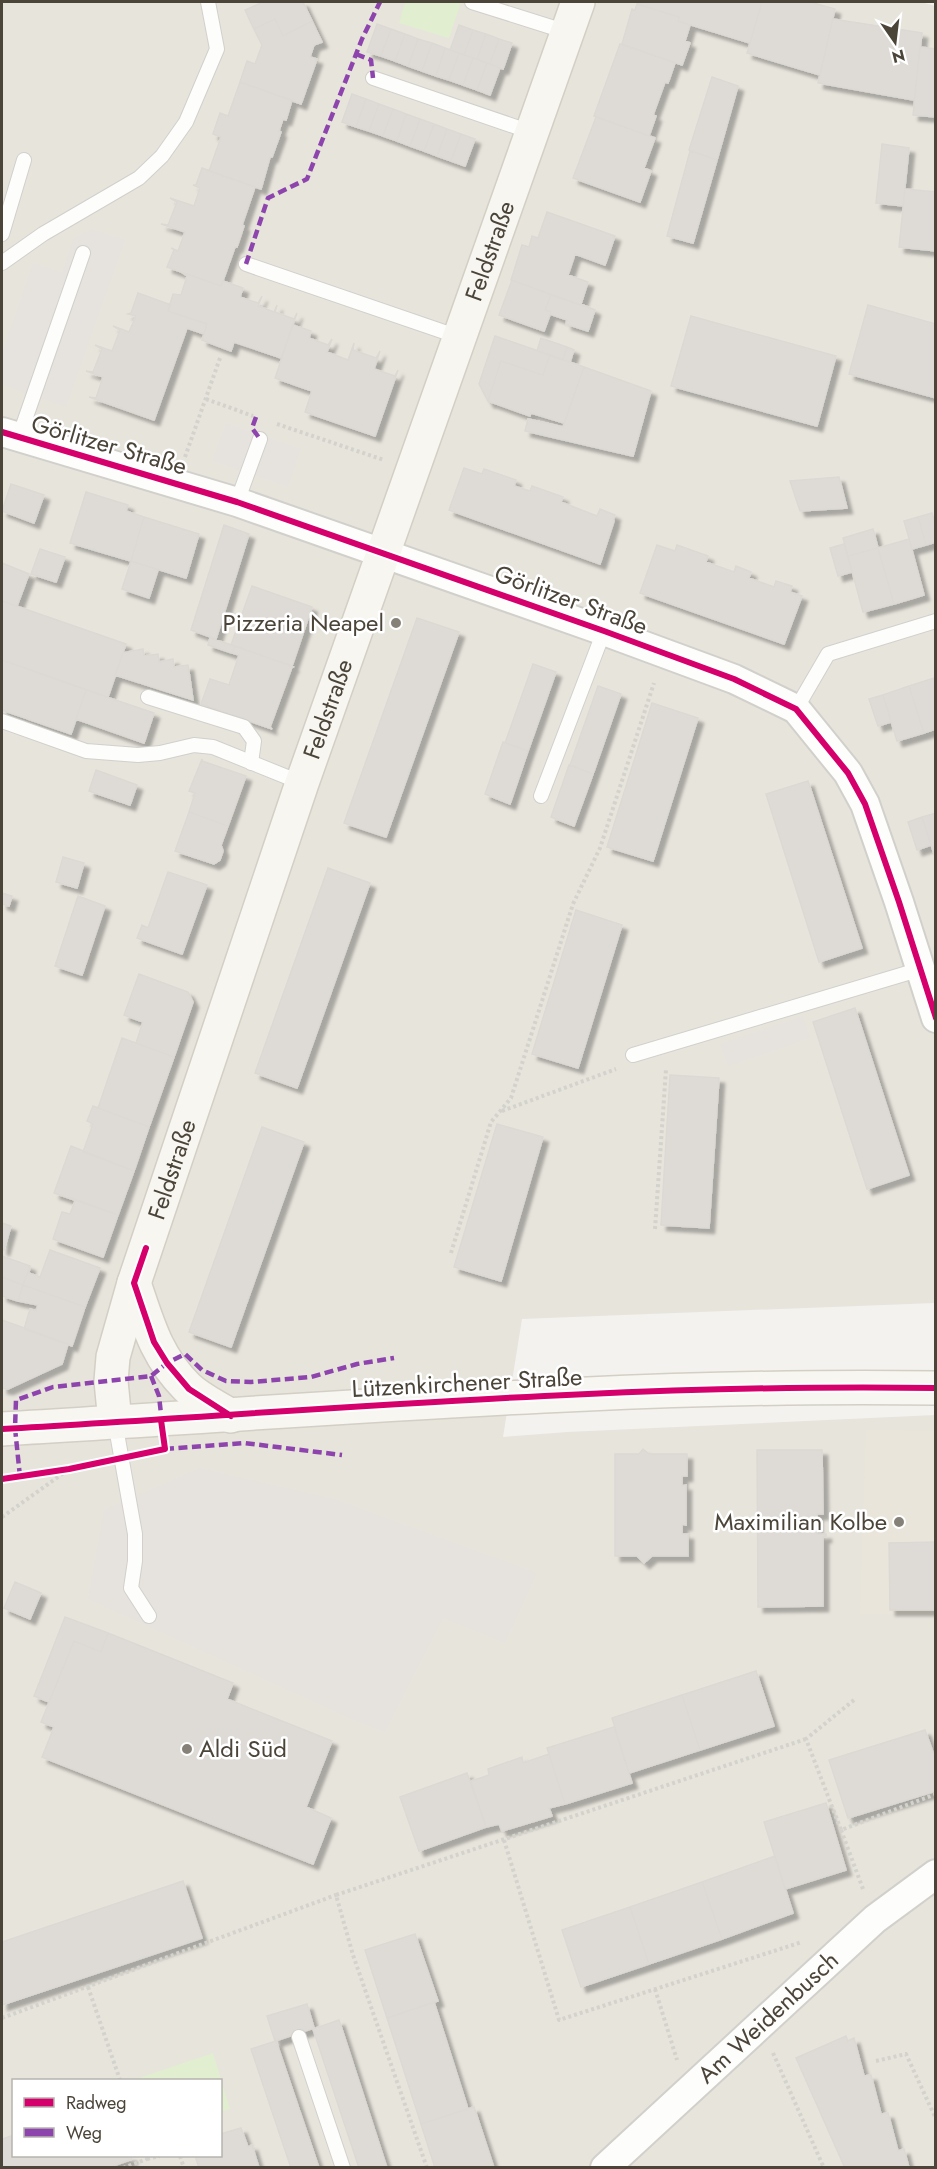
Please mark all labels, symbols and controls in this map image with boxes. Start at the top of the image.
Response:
north arrow [865,12,925,72]
text: N [890,43,907,69]
street label: Feldstraße [456,196,523,306]
street label: Görlitzer Straße [27,406,191,483]
street label: Görlitzer Straße [490,556,653,643]
place label: Pizzeria Neapel [223,605,384,640]
marker: Pizzeria Neapel [389,616,403,630]
street label: Feldstraße [294,654,361,764]
street label: Feldstraße [139,1114,205,1224]
street label: Lützenkirchener Straße [351,1359,583,1406]
place label: Maximilian Kolbe [714,1504,887,1539]
marker: Maximilian Kolbe [892,1515,906,1529]
place label: Aldi Süd [199,1731,287,1766]
marker: Aldi Süd [180,1742,194,1756]
street label: Am Weidenbusch [689,1943,846,2091]
legend [12,2079,222,2157]
text: Radweg [66,2090,127,2116]
text: Weg [66,2120,102,2146]

